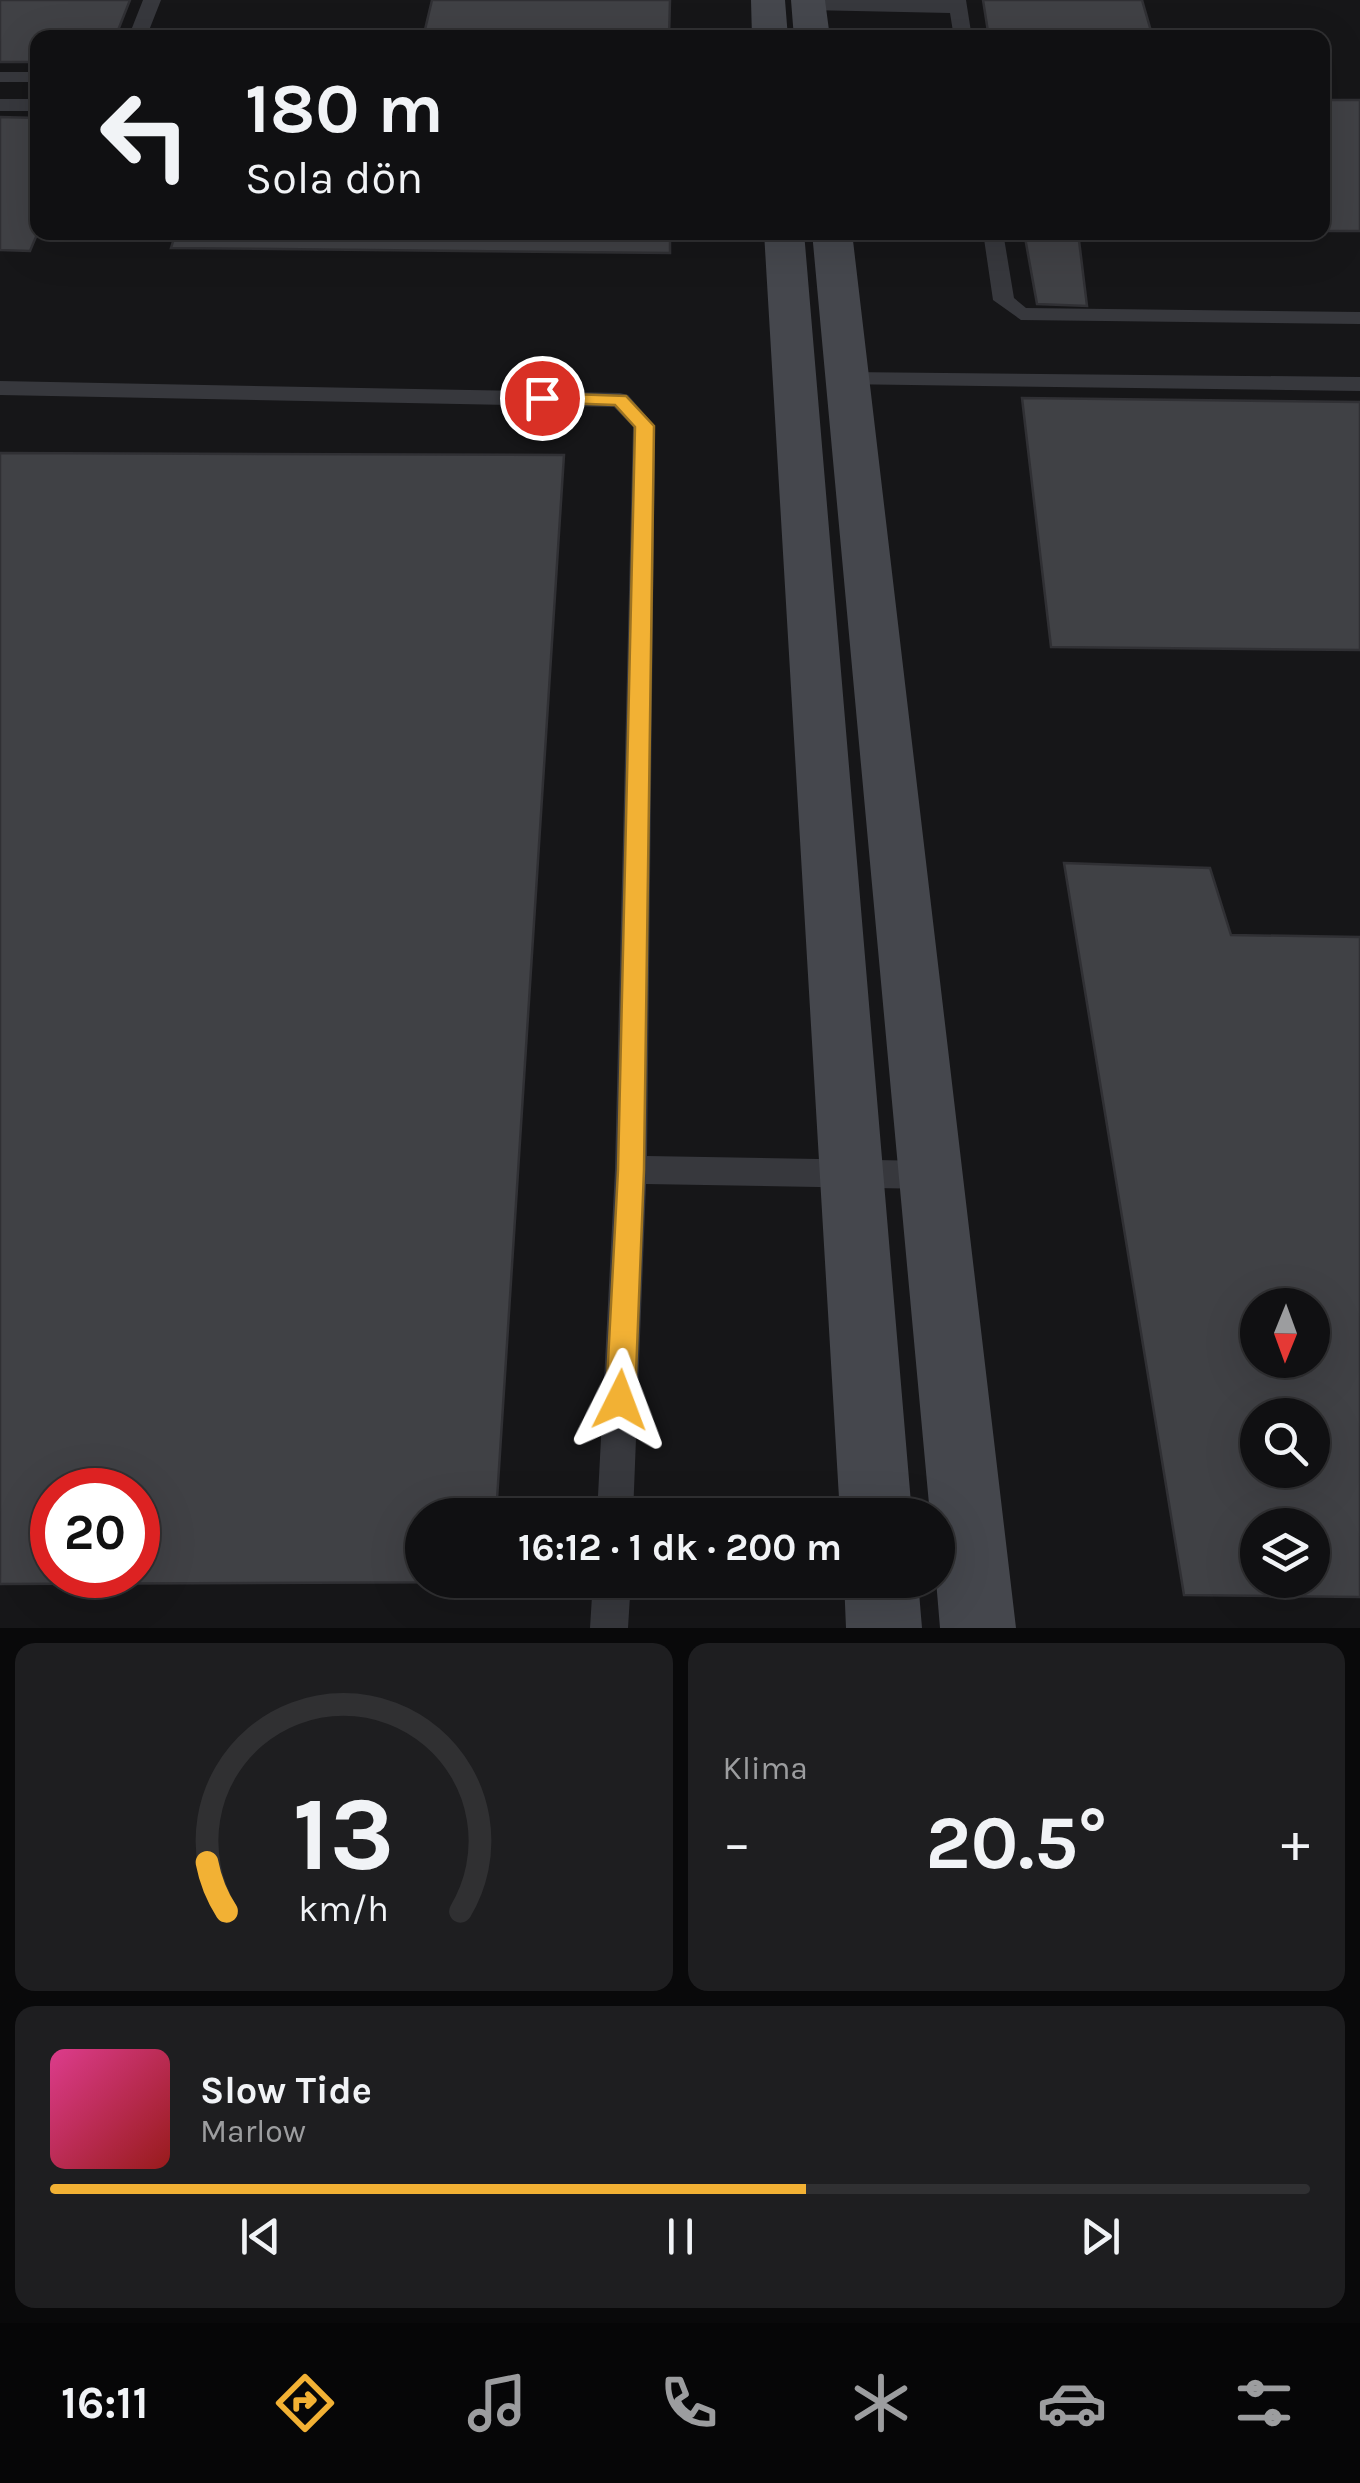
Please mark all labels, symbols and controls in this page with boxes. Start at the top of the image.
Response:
text: 180 m [245,68,444,150]
icon: left [80,70,210,200]
text: Sola dön [245,152,423,204]
pin [500,356,585,441]
icon: arrive [515,371,570,426]
north arrow [1240,1288,1330,1378]
map controls [1240,1288,1330,1598]
position arrow [568,1348,672,1452]
button: search [1240,1398,1330,1488]
speed limit sign: 20 [30,1468,160,1598]
button: layers [1240,1508,1330,1598]
text: 16:12 · 1 dk · 200 m [518,1525,842,1570]
text: Klima [723,1750,808,1787]
text: 13 [293,1774,395,1895]
text: 20.5° [925,1799,1107,1887]
text: − [723,1811,751,1875]
text: + [1281,1811,1310,1875]
text: km/h [298,1888,389,1930]
text: Slow Tide [200,2068,372,2113]
text: Marlow [200,2113,306,2150]
icon: previous [233,2209,288,2264]
icon: pause [653,2209,708,2264]
icon: next [1073,2209,1128,2264]
icon: directions [270,2368,340,2438]
icon: music [462,2368,532,2438]
icon: phone [654,2368,724,2438]
icon: climate [846,2368,916,2438]
icon: car [1037,2368,1107,2438]
icon: filters [1229,2368,1299,2438]
text: 16:11 [61,2377,148,2429]

